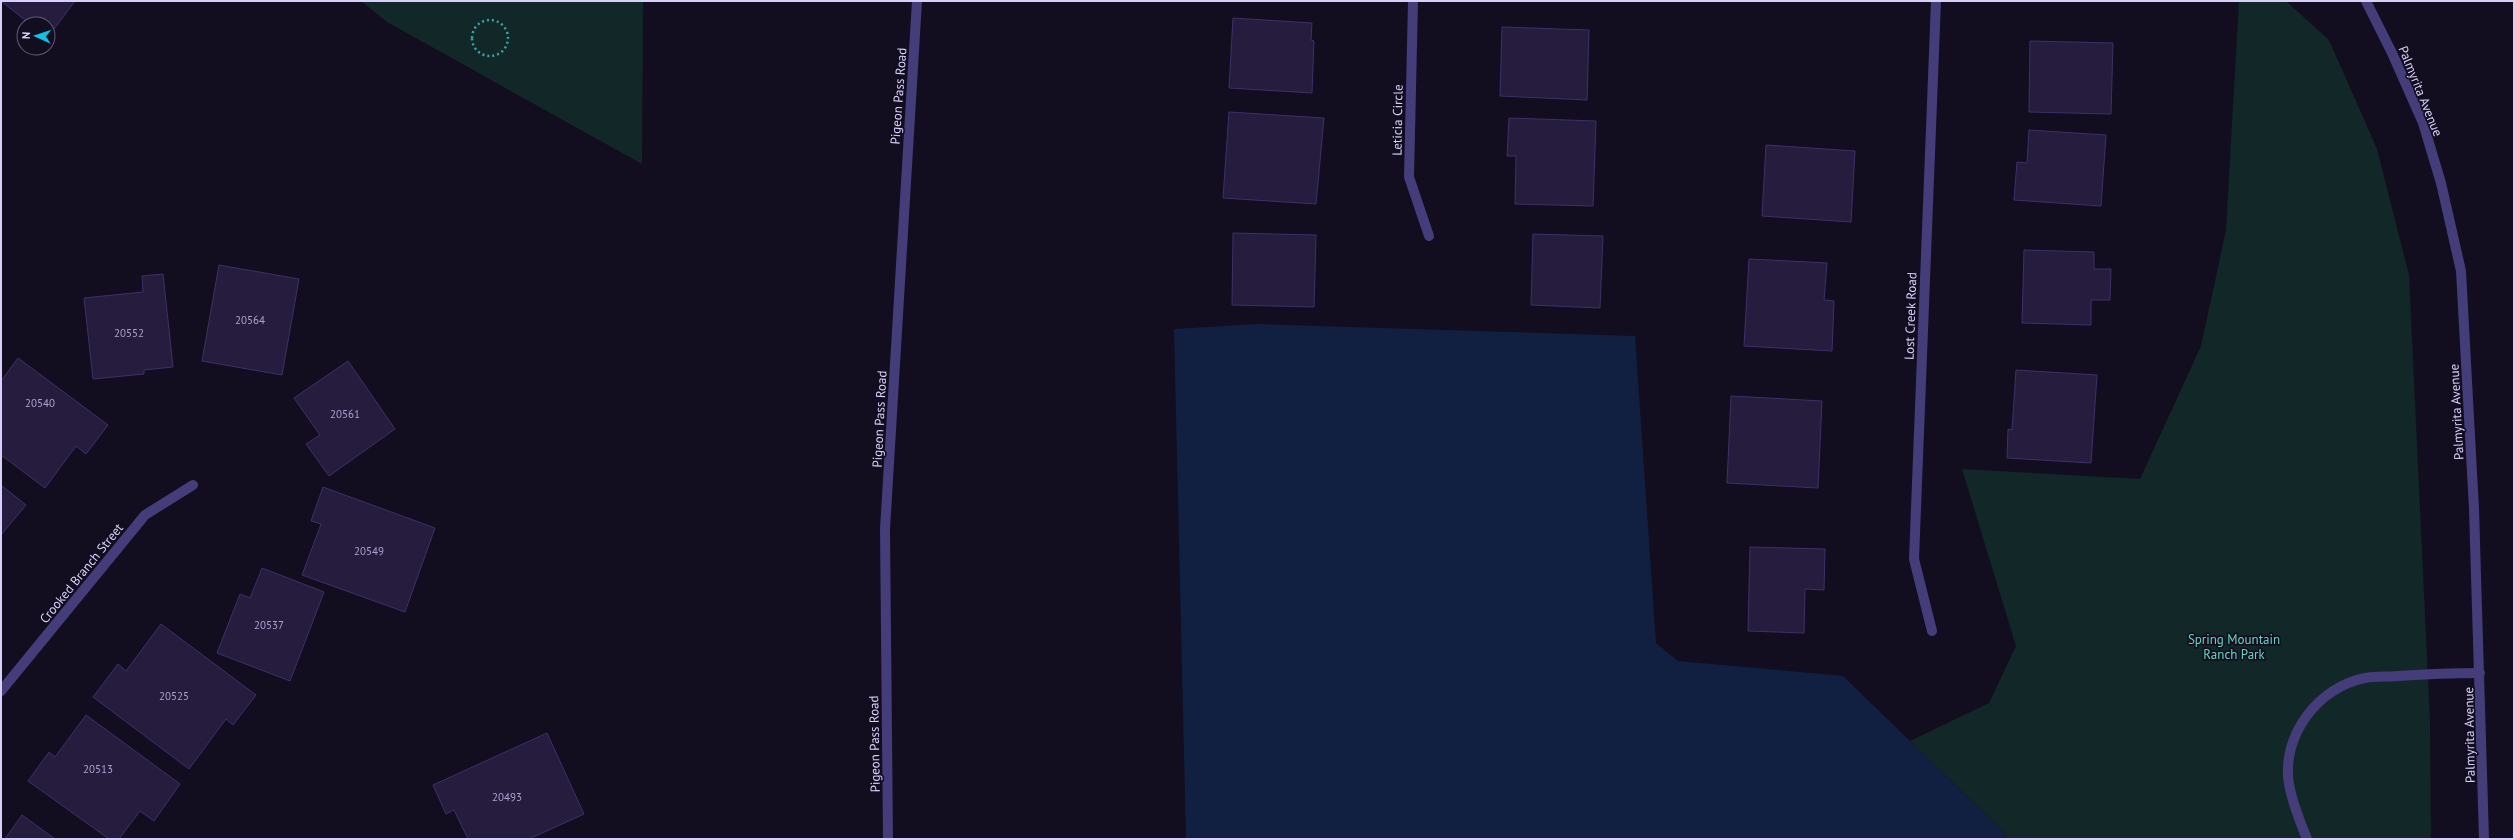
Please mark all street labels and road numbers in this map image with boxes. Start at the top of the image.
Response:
street label: Palmyrita Avenue [2395,43,2446,139]
street label: Pigeon Pass Road [887,47,910,145]
street label: Leticia Circle [1388,84,1407,156]
street label: Lost Creek Road [1900,272,1921,360]
street label: Palmyrita Avenue [2445,364,2468,460]
street label: Pigeon Pass Road [868,370,891,468]
street label: Crooked Branch Street [36,519,127,627]
street label: Palmyrita Avenue [2460,687,2479,783]
street label: Pigeon Pass Road [865,695,884,793]

